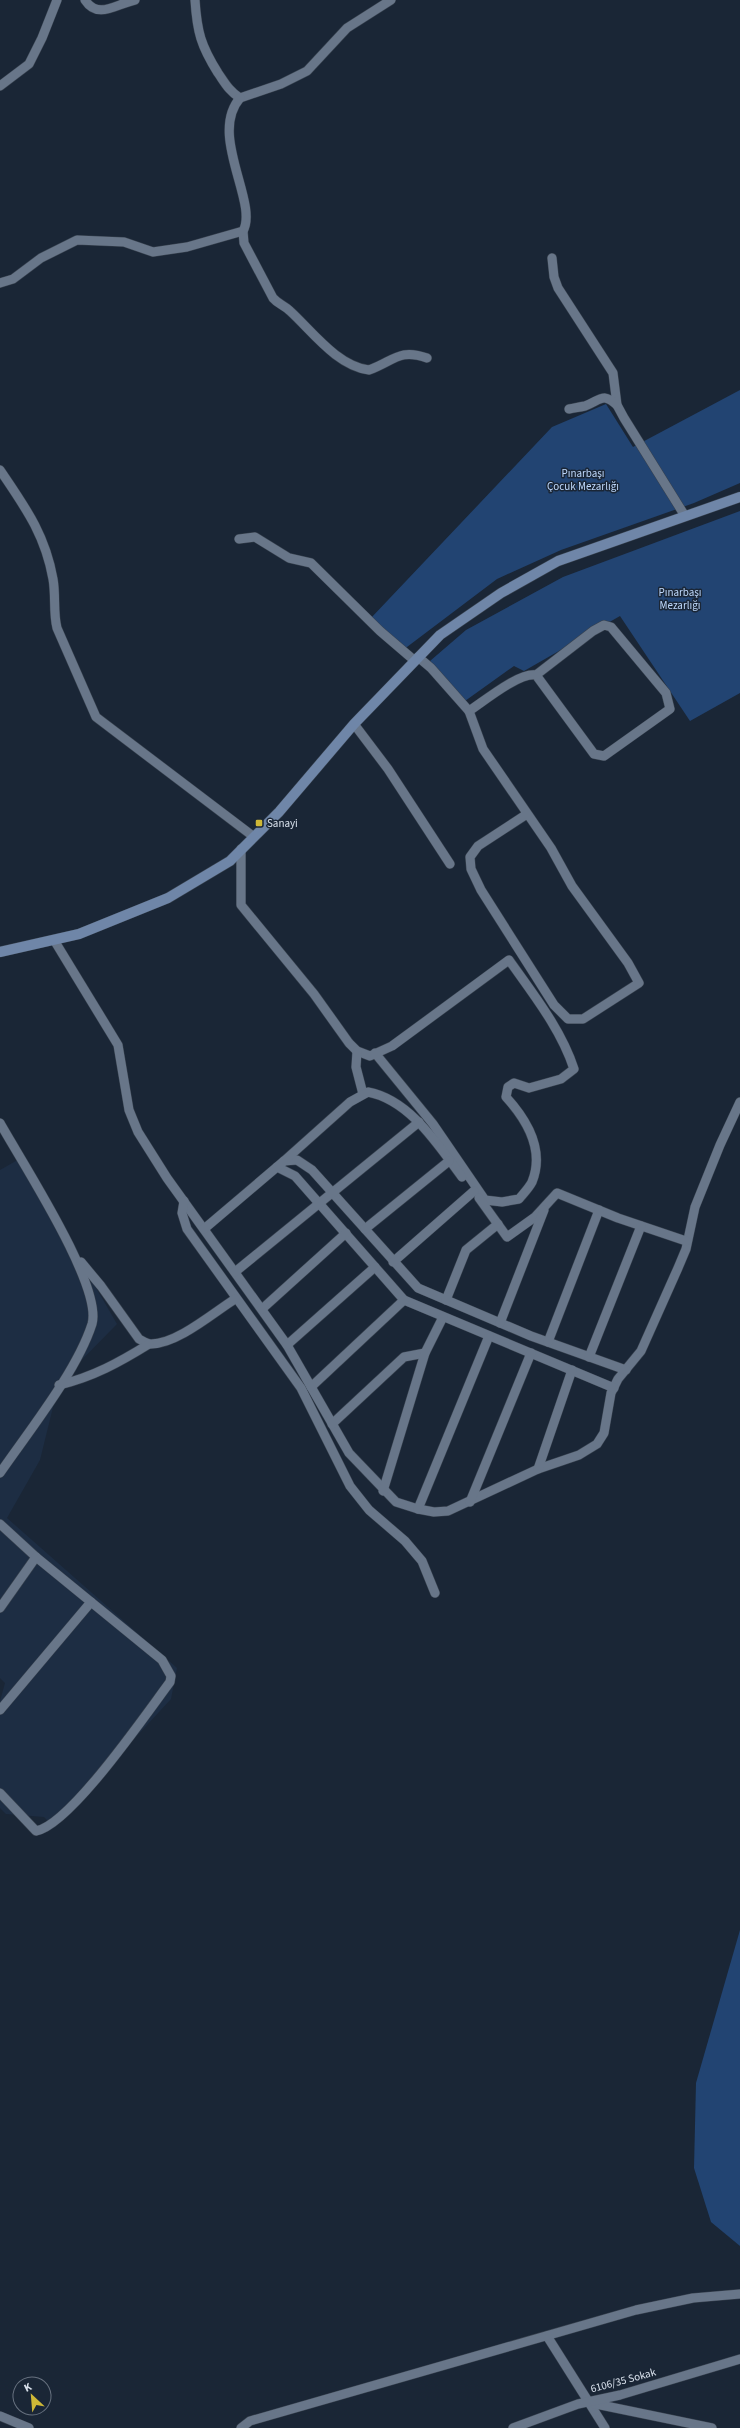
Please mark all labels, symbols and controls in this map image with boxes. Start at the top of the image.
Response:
park label: Pınarbaşı Çocuk Mezarlığı [547,466,619,494]
park label: Pınarbaşı Mezarlığı [658,585,702,613]
place label: Sanayi [267,816,298,831]
marker: Sanayi [254,818,264,828]
street label: 6106/35 Sokak [589,2364,658,2396]
north arrow [12,2376,52,2416]
text: K [22,2379,34,2396]

